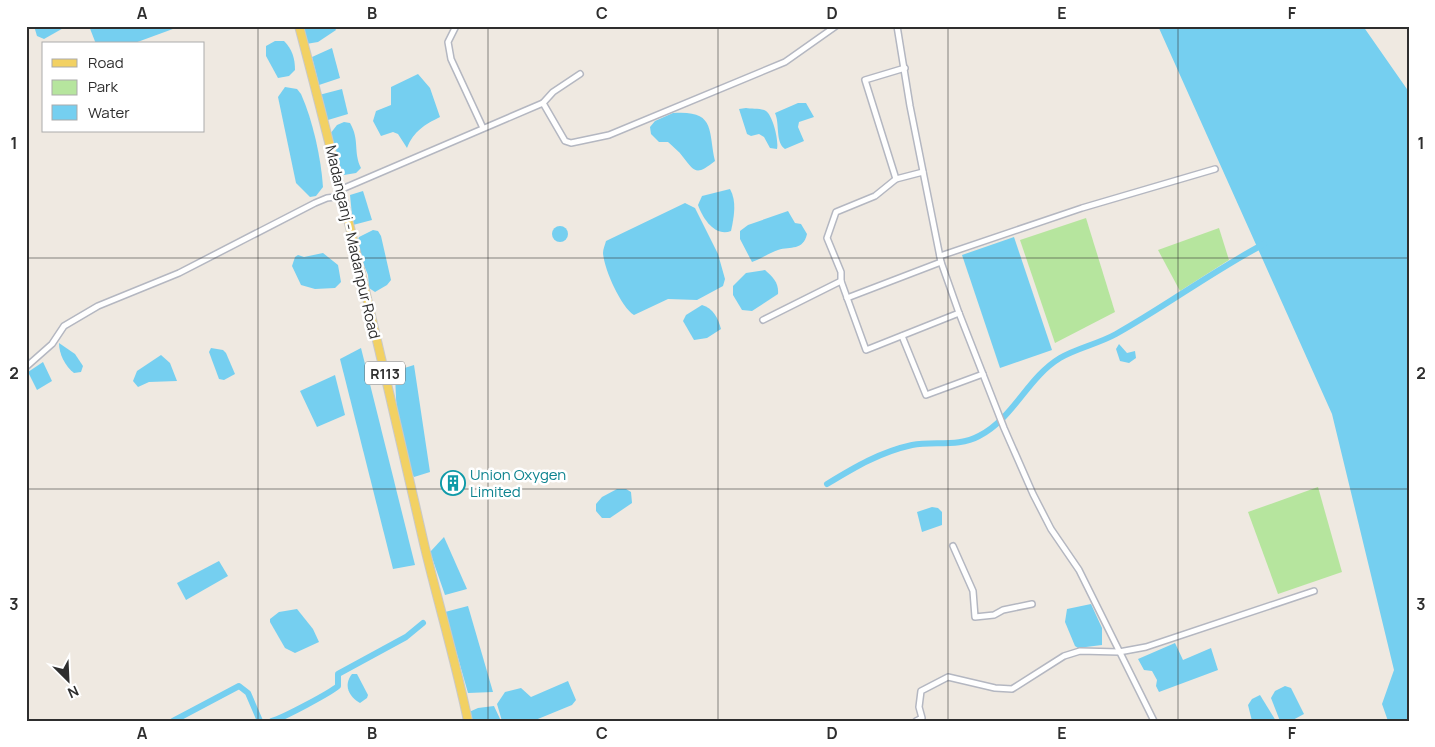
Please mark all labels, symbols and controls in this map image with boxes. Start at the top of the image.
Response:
text: A [137,2,148,24]
text: B [367,2,377,24]
text: C [596,2,608,24]
text: D [826,2,838,24]
text: E [1057,2,1067,24]
text: F [1288,2,1297,24]
legend [42,42,205,132]
text: Road [88,52,124,73]
text: Park [88,76,118,97]
text: Water [88,102,130,123]
text: 1 [10,132,18,154]
text: 1 [1417,132,1425,154]
street label: Madanganj - Madanpur Road [320,143,386,341]
text: 2 [9,362,19,384]
road number: R113 [365,362,405,384]
text: 2 [1416,362,1426,384]
place label: Union Oxygen Limited [470,464,566,502]
building icon: Union Oxygen Limited [440,470,466,496]
text: 3 [9,593,19,615]
text: 3 [1416,593,1426,615]
north arrow [42,654,92,704]
text: N [65,682,82,703]
text: A [137,722,148,744]
text: B [367,722,377,744]
text: C [596,722,608,744]
text: D [826,722,838,744]
text: E [1057,722,1067,744]
text: F [1288,722,1297,744]

